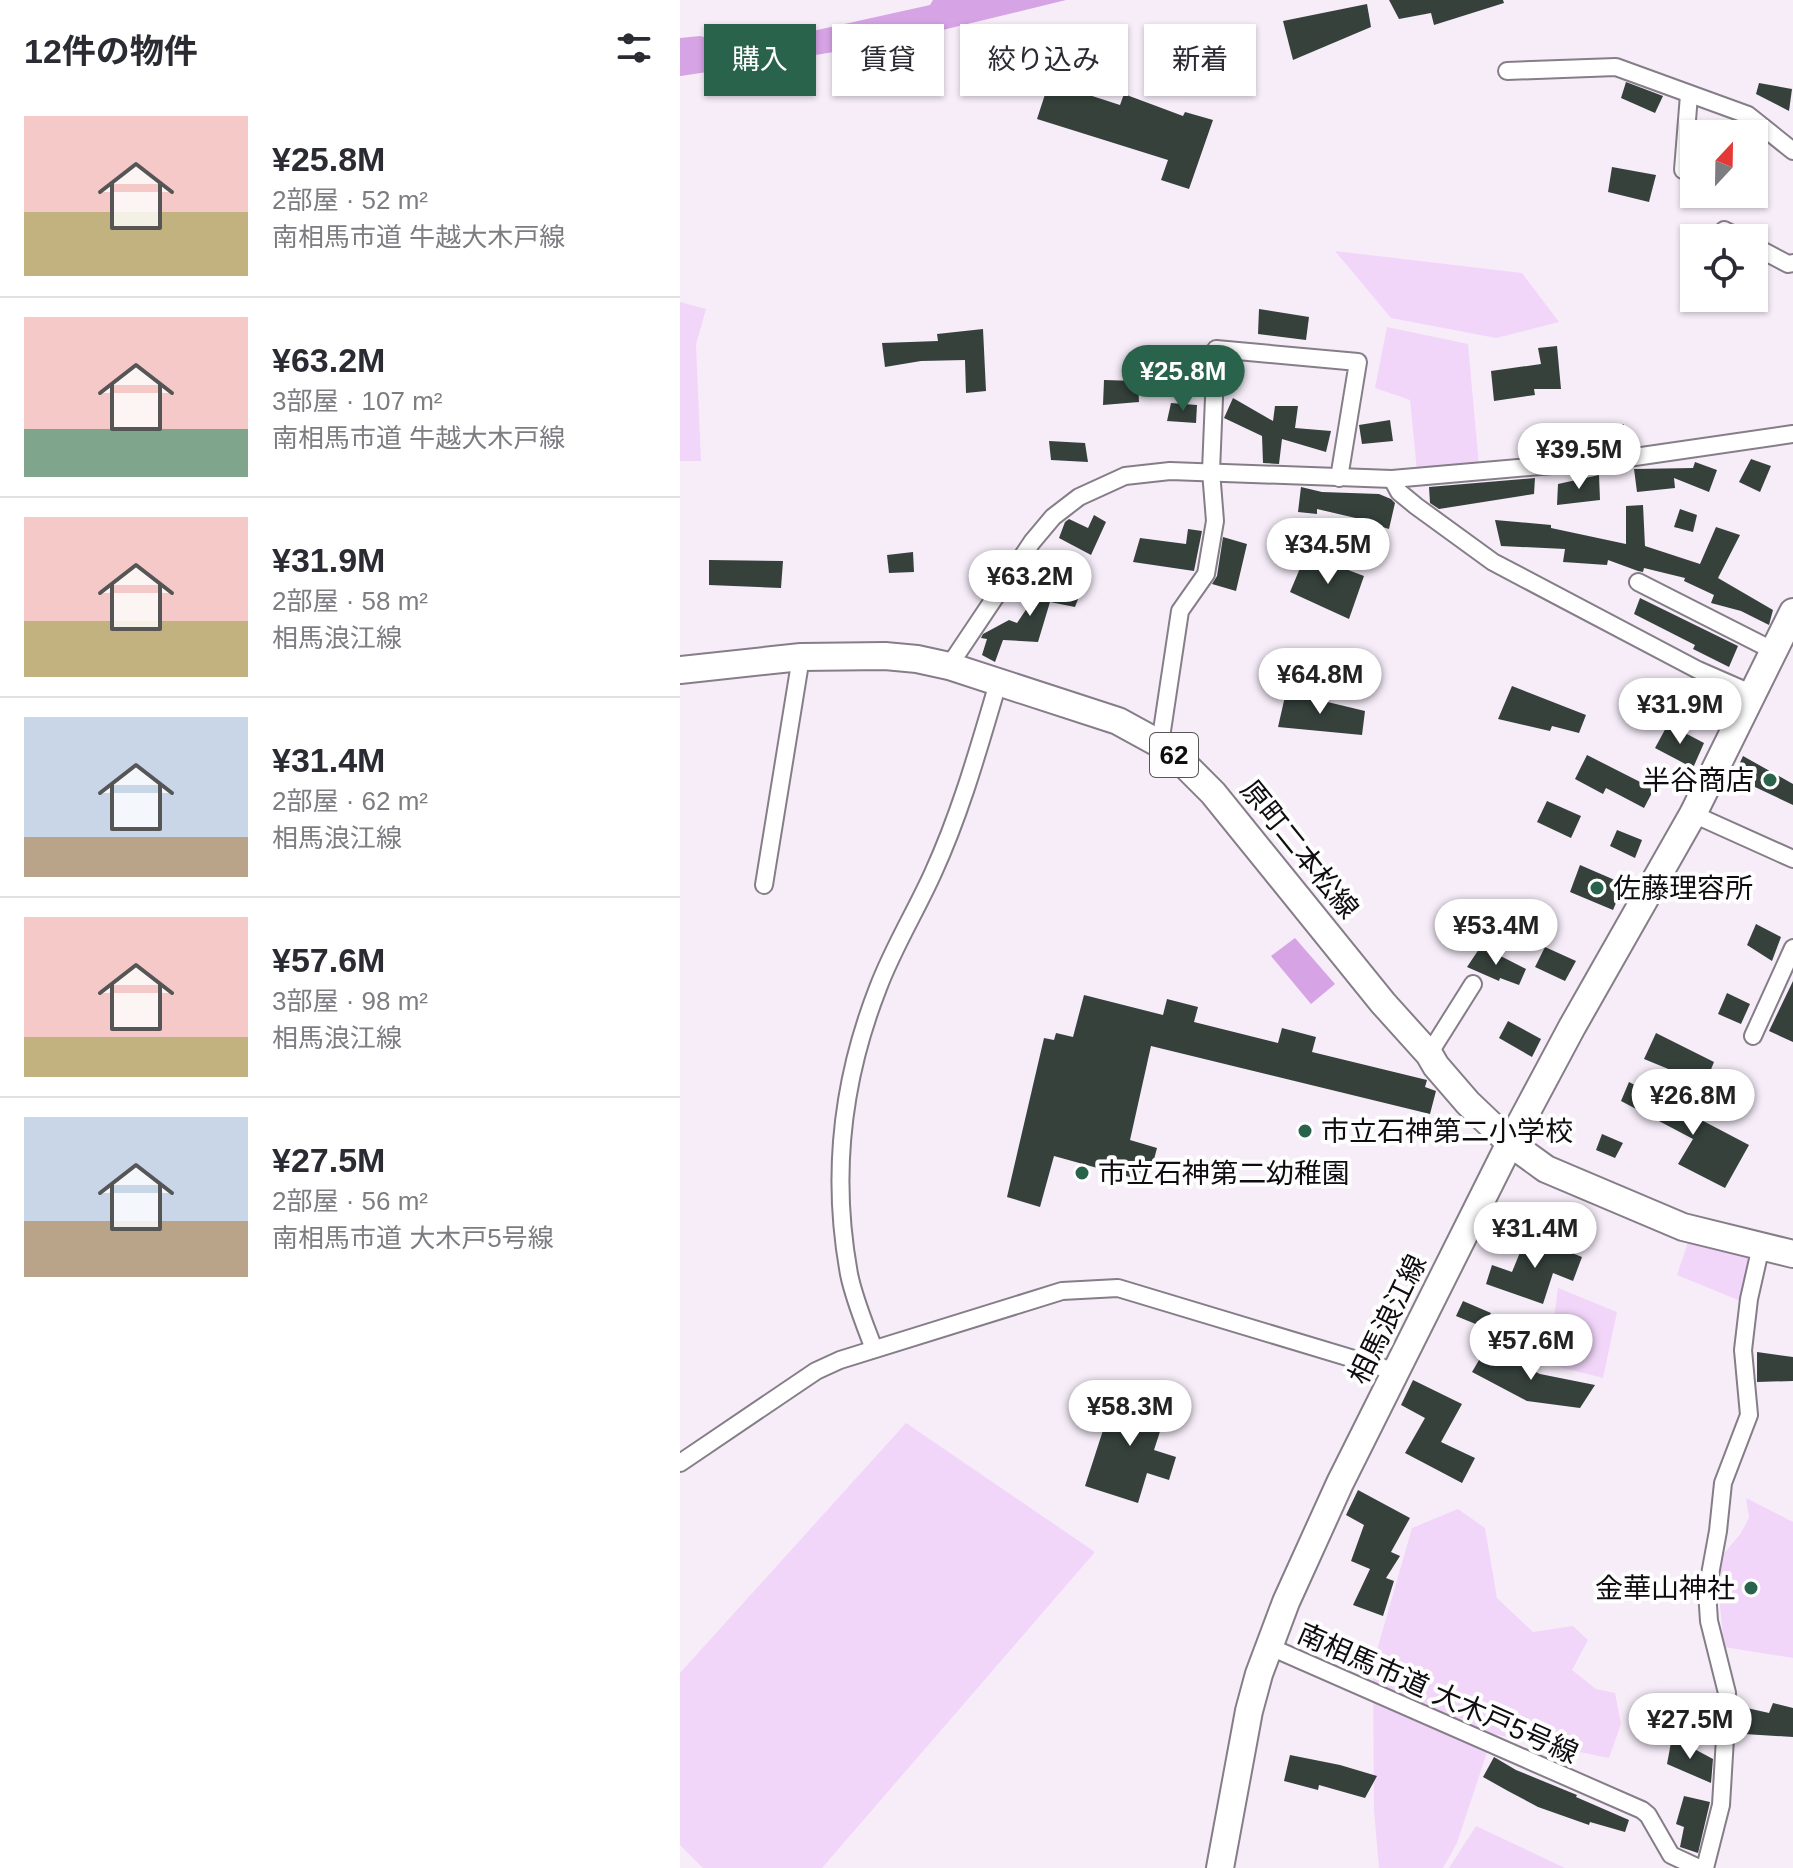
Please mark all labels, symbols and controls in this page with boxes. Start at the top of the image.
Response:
chip: 購入 [704,24,816,96]
chip: 賃貸 [832,24,944,96]
chip: 絞り込み [960,24,1128,96]
chip: 新着 [1144,24,1256,96]
icon: filters [612,26,656,70]
text: 12件の物件 [24,32,198,70]
north arrow [1680,120,1768,208]
map controls [1680,120,1768,312]
text: ¥25.8M [272,140,385,178]
icon: home [88,148,184,244]
text: 2部屋 · 52 m² [272,185,428,215]
text: 南相馬市道 牛越大木戸線 [272,222,565,252]
button: locate [1680,224,1768,312]
text: ¥63.2M [272,341,385,379]
pin: ¥25.8M [1118,345,1248,413]
icon: home [88,349,184,445]
text: ¥25.8M [1140,356,1226,386]
text: 3部屋 · 107 m² [272,386,443,416]
text: 南相馬市道 牛越大木戸線 [272,423,565,453]
pin: ¥39.5M [1514,423,1644,491]
text: ¥39.5M [1536,434,1622,464]
pin: ¥34.5M [1263,518,1393,586]
text: ¥34.5M [1285,529,1371,559]
text: ¥31.9M [272,541,385,579]
icon: home [88,549,184,645]
pin: ¥63.2M [965,550,1095,618]
text: ¥63.2M [987,561,1073,591]
text: 2部屋 · 58 m² [272,586,428,616]
text: 相馬浪江線 [272,623,402,653]
pin: ¥64.8M [1255,648,1385,716]
text: ¥64.8M [1277,659,1363,689]
pin: ¥31.9M [1615,678,1745,746]
text: ¥31.9M [1637,689,1723,719]
road number: 62 [1150,733,1198,777]
text: ¥31.4M [272,741,385,779]
icon: home [88,749,184,845]
place label: 半谷商店 [1642,765,1754,796]
marker: 半谷商店 [1761,771,1779,789]
street label: 原町二本松線 [1235,774,1365,924]
text: 2部屋 · 62 m² [272,786,428,816]
text: 相馬浪江線 [272,823,402,853]
place label: 佐藤理容所 [1613,873,1753,904]
marker: 佐藤理容所 [1588,879,1606,897]
pin: ¥53.4M [1431,899,1561,967]
text: ¥53.4M [1453,910,1539,940]
text: ¥57.6M [272,941,385,979]
icon: home [88,949,184,1045]
text: 3部屋 · 98 m² [272,986,428,1016]
text: 相馬浪江線 [272,1023,402,1053]
pin: ¥26.8M [1628,1069,1758,1137]
text: ¥26.8M [1650,1080,1736,1110]
place label: 市立石神第二小学校 [1321,1116,1573,1147]
marker: 市立石神第二小学校 [1296,1122,1314,1140]
text: ¥27.5M [272,1141,385,1179]
icon: home [88,1149,184,1245]
place label: 市立石神第二幼稚園 [1098,1158,1350,1189]
marker: 市立石神第二幼稚園 [1073,1164,1091,1182]
text: 2部屋 · 56 m² [272,1186,428,1216]
pin: ¥31.4M [1470,1202,1600,1270]
text: ¥31.4M [1492,1213,1578,1243]
text: 南相馬市道 大木戸5号線 [272,1223,554,1253]
street label: 相馬浪江線 [1343,1250,1432,1389]
pin: ¥57.6M [1466,1314,1596,1382]
text: ¥57.6M [1488,1325,1574,1355]
pin: ¥58.3M [1065,1380,1195,1448]
text: ¥58.3M [1087,1391,1173,1421]
place label: 金華山神社 [1595,1573,1735,1604]
marker: 金華山神社 [1742,1579,1760,1597]
street label: 南相馬市道 大木戸5号線 [1293,1618,1583,1769]
pin: ¥27.5M [1625,1693,1755,1761]
text: ¥27.5M [1647,1704,1733,1734]

